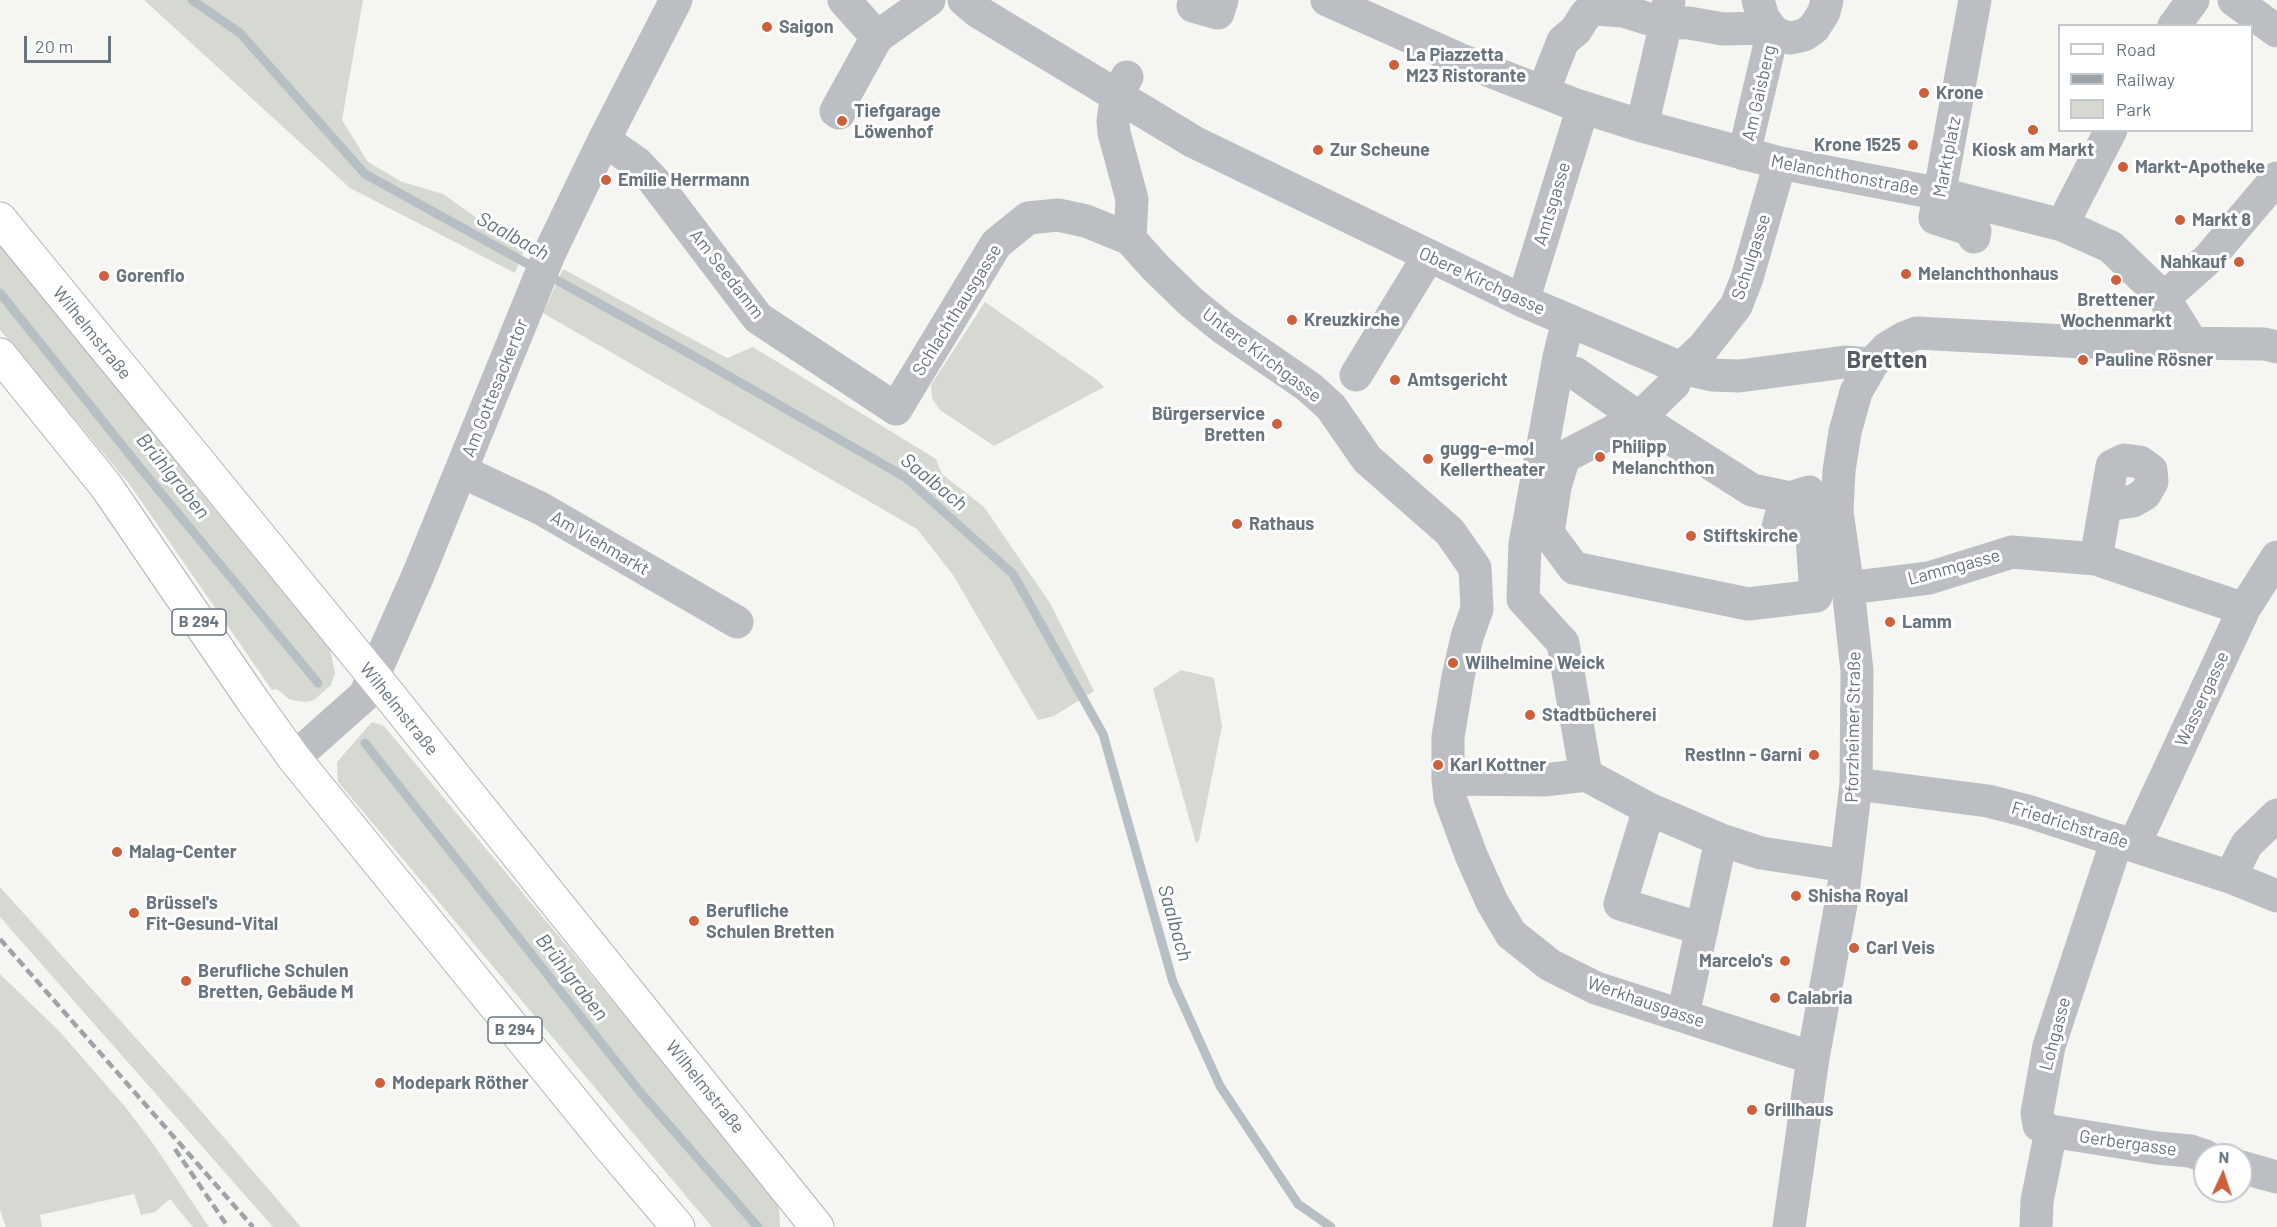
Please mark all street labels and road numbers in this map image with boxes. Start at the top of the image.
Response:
street label: Am Gaisberg [1737,43,1781,143]
street label: Marktplatz [1929,115,1965,199]
street label: Melanchthonstraße [1769,150,1921,200]
street label: Amtsgasse [1529,159,1575,249]
street label: Schulgasse [1727,211,1775,303]
street label: Am Seedamm [685,225,769,323]
street label: Schlachthausgasse [908,240,1006,380]
street label: Obere Kirchgasse [1415,242,1549,320]
street label: Wilhelmstraße [48,282,136,384]
street label: Untere Kirchgasse [1198,303,1326,407]
street label: Am Gottesackertor [457,316,533,460]
street label: Am Viehmarkt [547,506,653,580]
street label: Lammgasse [1905,544,2003,590]
road number: B 294 [172,609,226,635]
street label: Wassergasse [2171,648,2233,750]
street label: Pforzheimer Straße [1841,651,1865,803]
street label: Wilhelmstraße [355,658,443,760]
street label: Friedrichstraße [2009,797,2131,853]
street label: Werkhausgasse [1584,972,1708,1032]
street label: Lohgasse [2035,995,2075,1073]
road number: B 294 [488,1017,542,1043]
street label: Wilhelmstraße [661,1036,749,1138]
street label: Gerbergasse [2078,1125,2178,1161]

